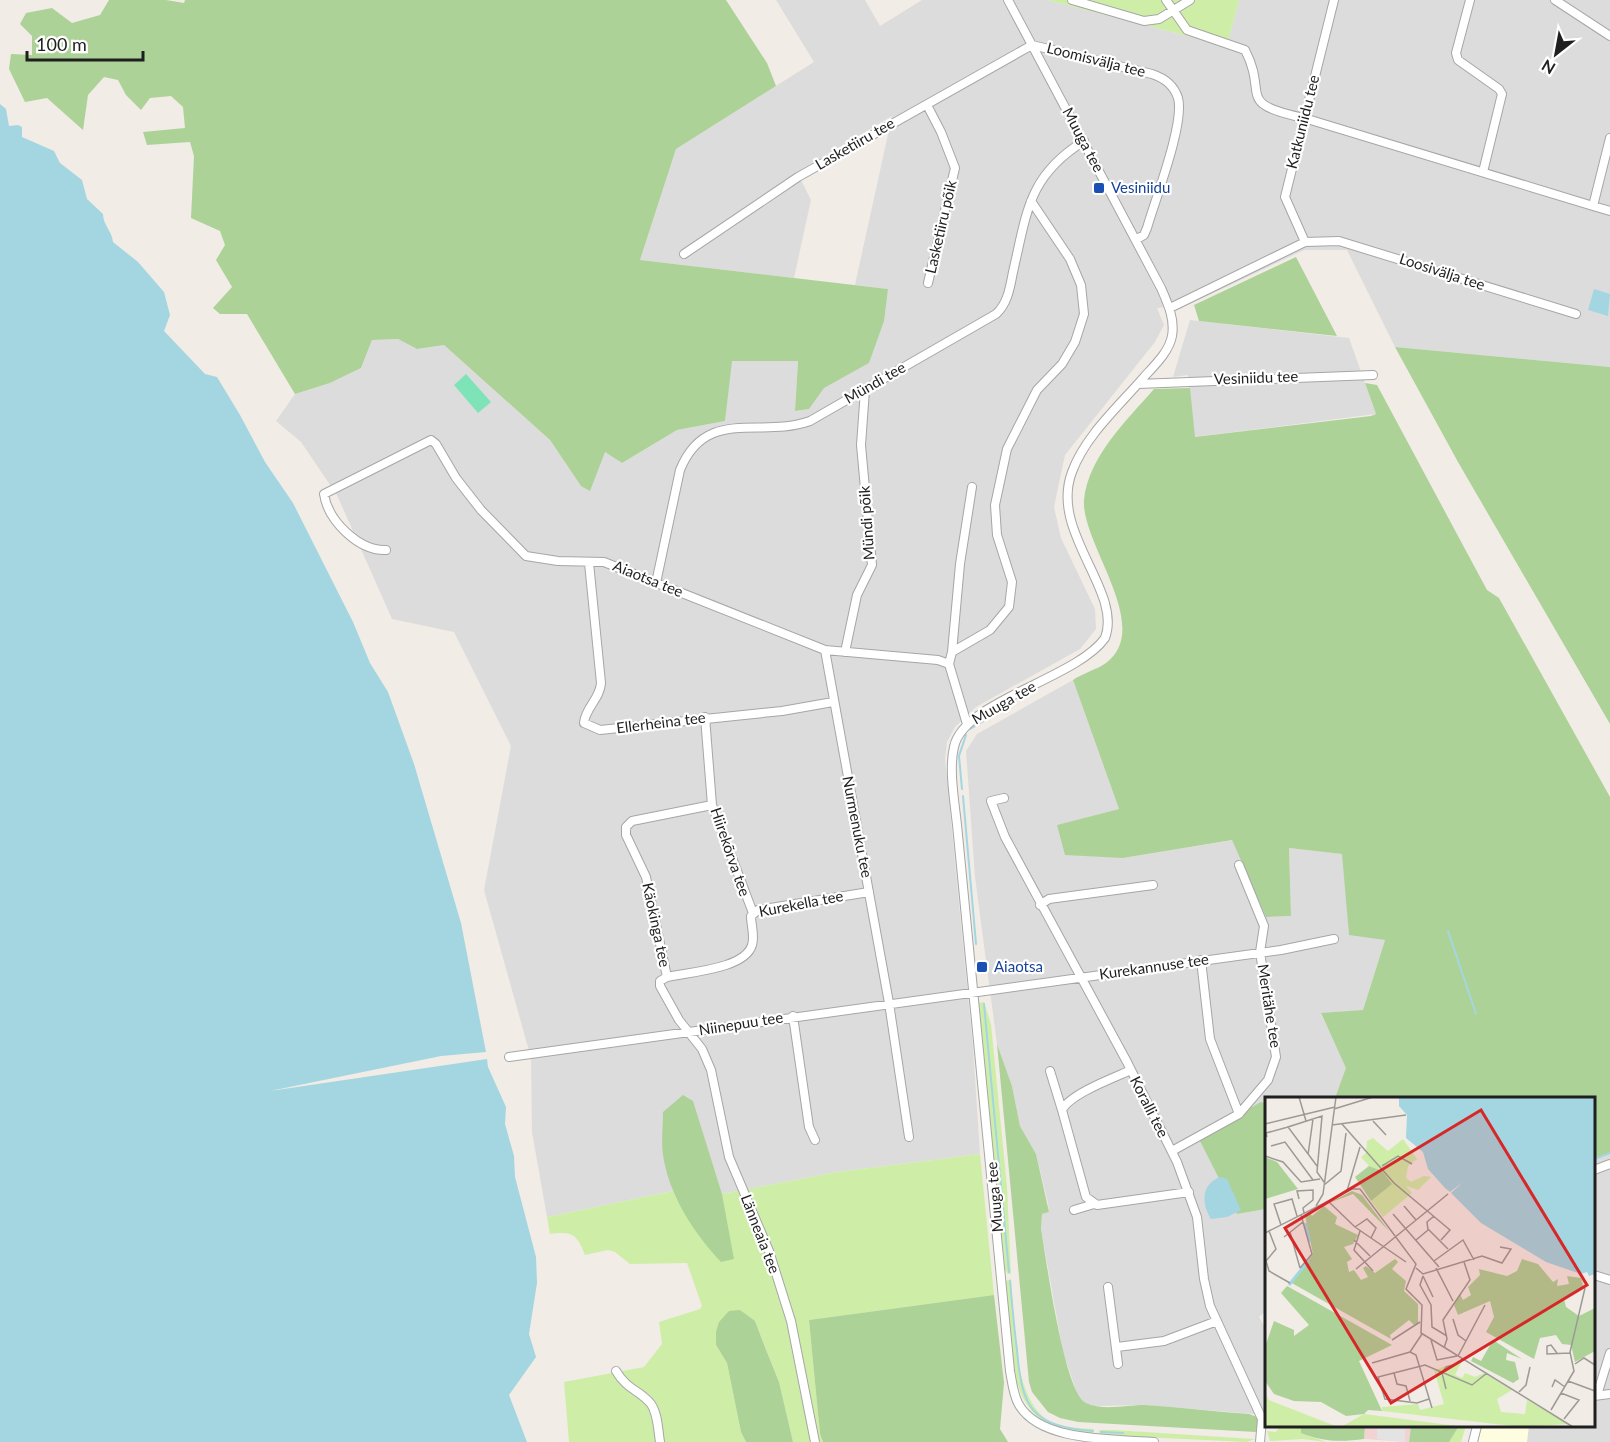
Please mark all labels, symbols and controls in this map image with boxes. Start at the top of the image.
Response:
scale bar [27,24,142,62]
north arrow [1526,24,1586,84]
text: 100 m [36,33,87,55]
street label: Loomisvälja tee [1045,38,1148,80]
text: N [1538,56,1558,79]
street label: Katkuniidu tee [1282,73,1322,170]
street label: Muuga tee [1059,104,1108,175]
street label: Lasketiiru tee [812,113,897,173]
street label: Lasketiiru põik [921,178,960,275]
place label: Vesiniidu [1111,178,1170,196]
marker: Vesiniidu [1092,181,1106,195]
street label: Loosivälja tee [1397,249,1487,293]
street label: Mündi tee [841,357,908,407]
street label: Vesiniidu tee [1213,367,1299,387]
street label: Mündi põik [854,485,878,561]
street label: Aiaotsa tee [611,556,686,600]
street label: Muuga tee [968,677,1039,728]
street label: Ellerheina tee [615,708,707,736]
street label: Nurmenuku tee [839,774,877,879]
street label: Hiirekõrva tee [707,805,755,899]
street label: Käokinga tee [639,881,675,969]
street label: Kurekella tee [757,886,845,920]
street label: Kurekannuse tee [1098,949,1210,983]
place label: Aiaotsa [994,957,1043,975]
marker: Aiaotsa [975,960,989,974]
street label: Meritähe tee [1254,963,1286,1049]
street label: Niinepuu tee [697,1007,784,1039]
street label: Koralli tee [1127,1073,1173,1140]
inset map [1265,1097,1595,1427]
street label: Muuga tee [982,1161,1006,1233]
street label: Länneaia tee [738,1192,784,1276]

